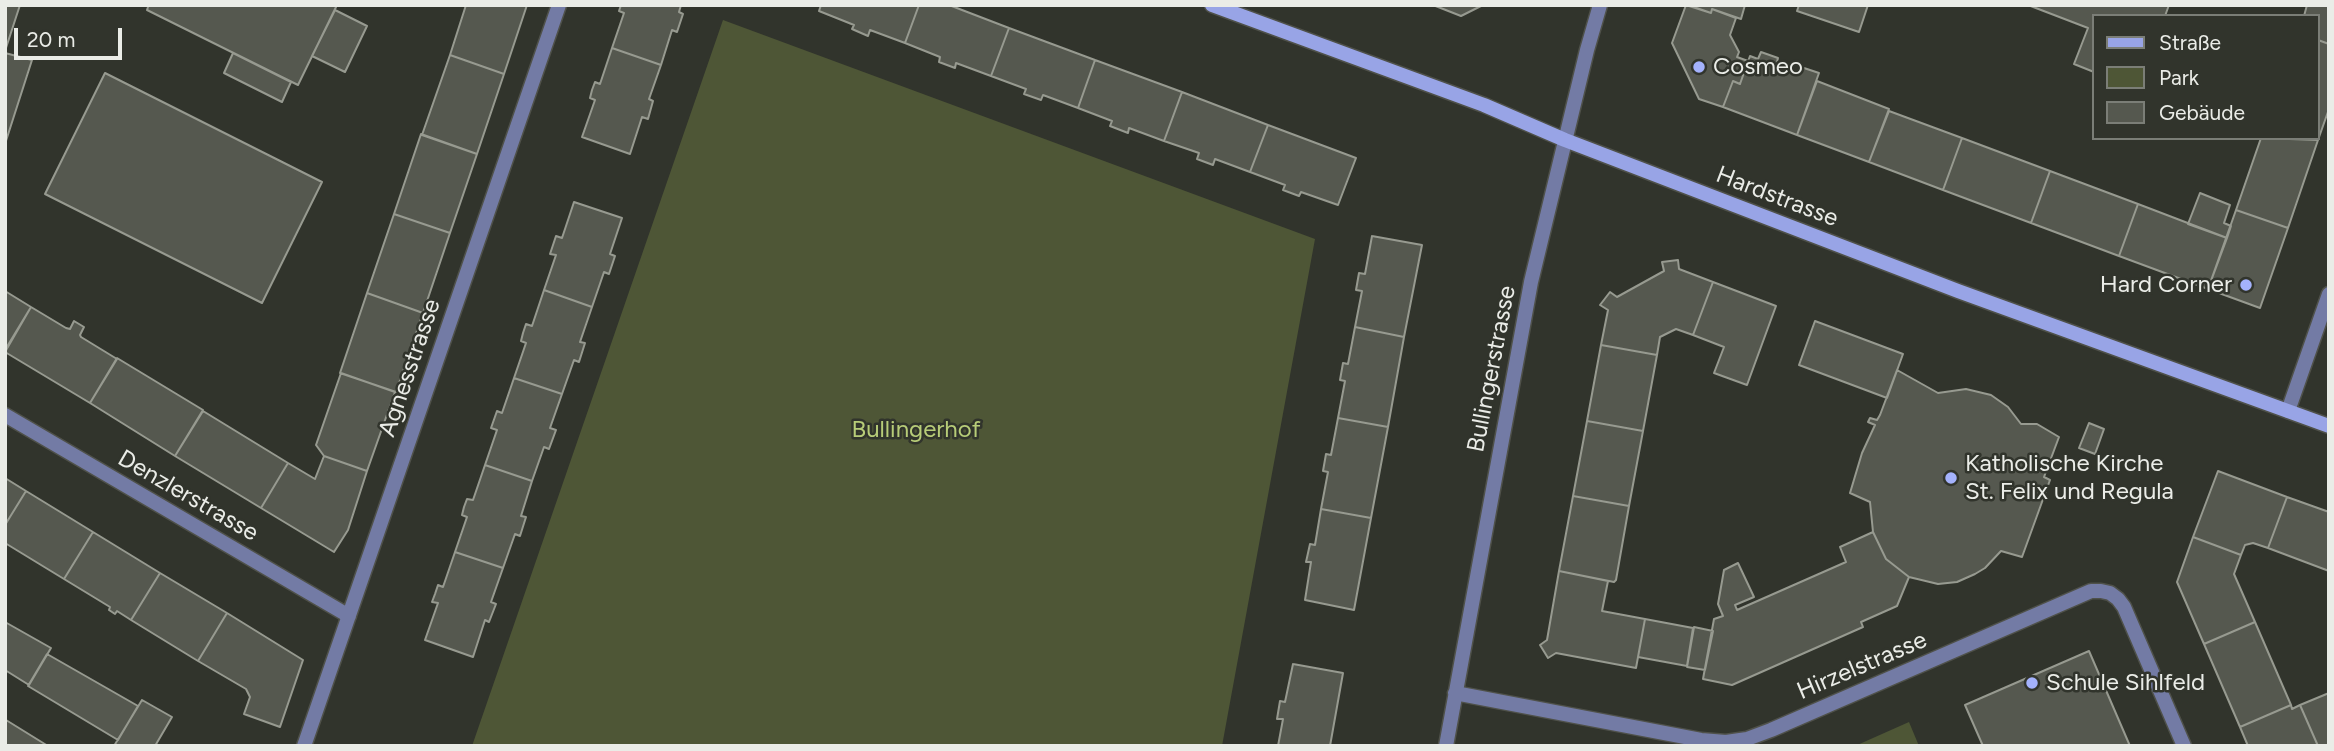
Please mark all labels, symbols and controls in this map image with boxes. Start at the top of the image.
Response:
scale bar [18,14,126,58]
legend [2092,14,2320,140]
text: 20 m [27,27,75,52]
text: Straße [2159,30,2221,55]
place label: Cosmeo [1713,53,1803,81]
marker: Cosmeo [1691,59,1707,75]
text: Park [2159,65,2199,90]
text: Gebäude [2159,100,2245,125]
street label: Hardstrasse [1712,161,1842,233]
place label: Hard Corner [2100,271,2232,299]
marker: Hard Corner [2238,277,2254,293]
street label: Bullingerstrasse [1462,283,1522,455]
street label: Agnesstrasse [373,295,447,441]
park label: Bullingerhof [851,416,981,444]
street label: Denzlerstrasse [113,444,263,548]
place label: Katholische Kirche St. Felix und Regula [1965,450,2174,506]
marker: Katholische Kirche St. Felix und Regula [1943,470,1959,486]
street label: Hirzelstrasse [1793,626,1931,706]
place label: Schule Sihlfeld [2046,669,2205,697]
marker: Schule Sihlfeld [2024,675,2040,691]

